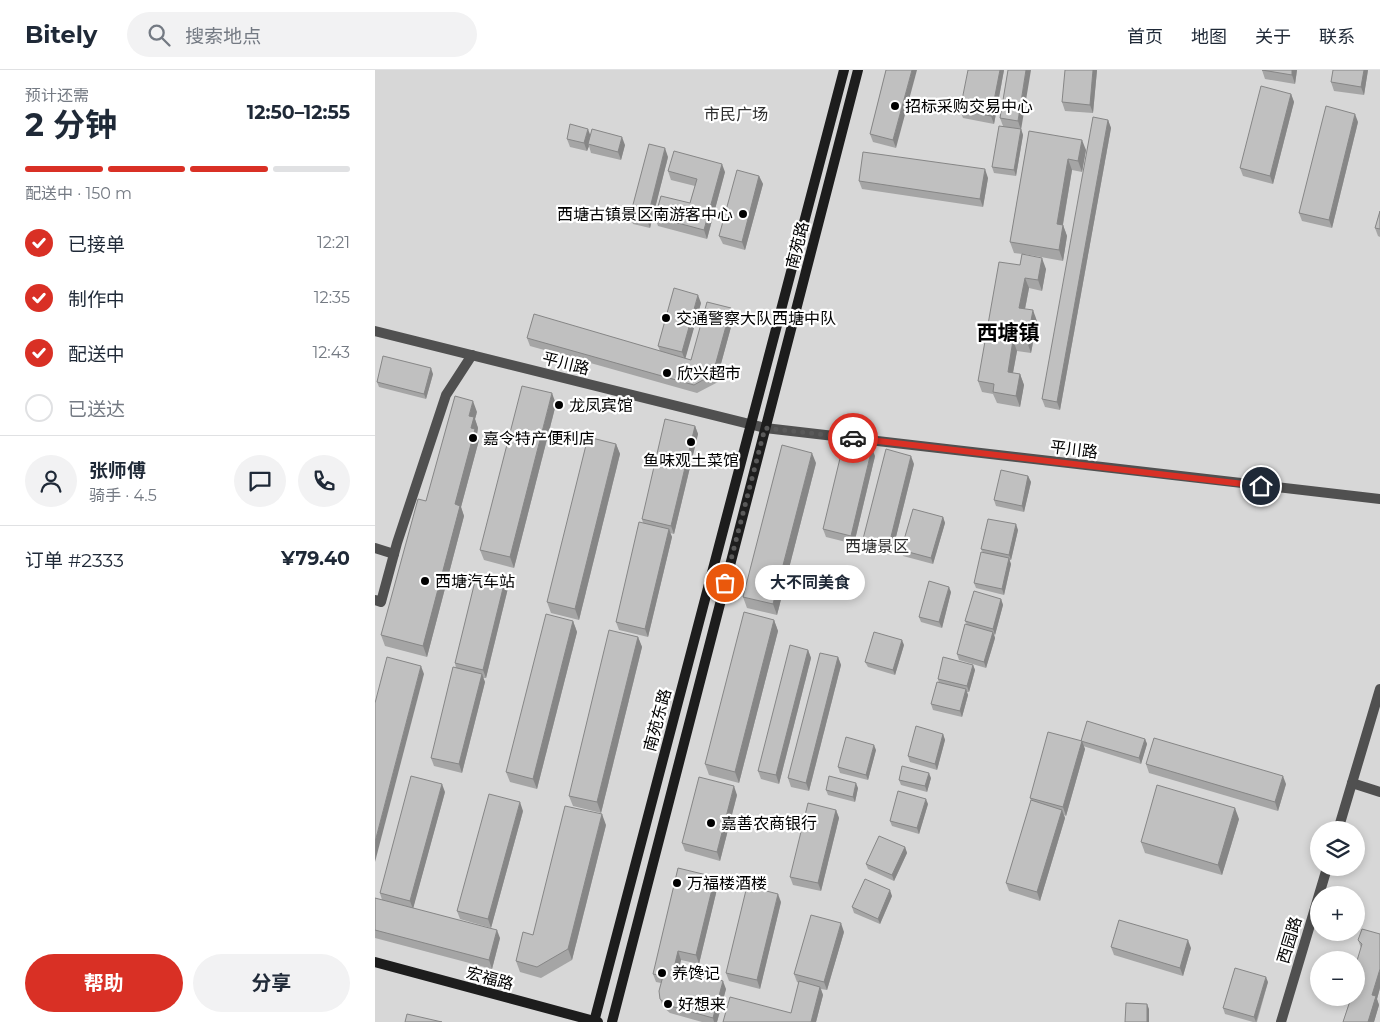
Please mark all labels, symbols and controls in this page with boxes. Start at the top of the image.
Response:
search box [127,12,477,57]
text: Bitely [25,20,97,49]
icon: search [145,21,173,49]
text: 搜索地点 [185,25,261,48]
text: 首页 [1127,26,1163,48]
text: 地图 [1191,26,1227,48]
text: 关于 [1255,26,1291,48]
text: 联系 [1319,26,1355,48]
text: 预计还需 [25,86,89,105]
place label: 招标采购交易中心 [905,97,1033,116]
marker: 招标采购交易中心 [889,100,901,112]
text: 12:50–12:55 [247,101,350,124]
text: 2 分钟 [25,105,117,144]
park label: 市民广场 [704,105,768,124]
text: 配送中 · 150 m [25,184,132,203]
place label: 西塘古镇景区南游客中心 [557,205,733,224]
marker: 西塘古镇景区南游客中心 [737,208,749,220]
street label: 南苑路 [782,220,813,271]
icon: check [25,229,53,257]
text: 已接单 [68,233,125,256]
text: 12:21 [317,233,350,252]
icon: check [25,284,53,312]
text: 制作中 [68,288,125,311]
text: 12:35 [314,288,350,307]
place label: 交通警察大队西塘中队 [676,309,836,328]
marker: 交通警察大队西塘中队 [660,312,672,324]
district label: 西塘镇 [977,320,1040,345]
icon: check [25,339,53,367]
text: 配送中 [68,343,125,366]
text: 12:43 [312,343,350,362]
street label: 平川路 [540,348,591,379]
place label: 欣兴超市 [677,364,741,383]
marker: 欣兴超市 [661,367,673,379]
place label: 龙凤宾馆 [569,396,633,415]
text: 已送达 [68,398,125,421]
marker: 龙凤宾馆 [553,399,565,411]
courier [828,413,878,463]
icon: car [839,424,867,452]
place label: 嘉令特产便利店 [483,429,595,448]
marker: 嘉令特产便利店 [467,432,479,444]
marker: 鱼味观土菜馆 [685,436,697,448]
street label: 平川路 [1049,437,1099,462]
place label: 鱼味观土菜馆 [643,451,739,470]
button: person [25,455,77,507]
button: chat [234,455,286,507]
button: phone [298,455,350,507]
text: 张师傅 [89,459,146,482]
pin [1240,465,1282,507]
icon: home [1247,472,1275,500]
text: 骑手 · 4.5 [89,486,157,505]
park label: 西塘景区 [845,537,909,556]
text: ¥79.40 [281,547,350,570]
text: 订单 #2333 [25,549,124,572]
pin [704,562,746,604]
callout: 大不同美食 [755,566,865,600]
icon: bag [711,569,739,597]
place label: 西塘汽车站 [435,572,515,591]
text: 大不同美食 [770,573,850,592]
marker: 西塘汽车站 [419,575,431,587]
street label: 南苑东路 [640,687,675,754]
place label: 嘉善农商银行 [721,814,817,833]
marker: 嘉善农商银行 [705,817,717,829]
map controls [1310,821,1365,1006]
button: layers [1310,821,1365,876]
place label: 万福楼酒楼 [687,874,767,893]
marker: 万福楼酒楼 [671,877,683,889]
button: + [1310,886,1365,941]
street label: 西园路 [1273,914,1306,966]
button: − [1310,951,1365,1006]
button: 帮助 [25,954,183,1012]
button: 分享 [193,954,350,1012]
street label: 宏福路 [464,963,516,994]
place label: 养馋记 [672,964,720,983]
marker: 养馋记 [656,967,668,979]
place label: 好想来 [678,995,726,1014]
marker: 好想来 [662,998,674,1010]

